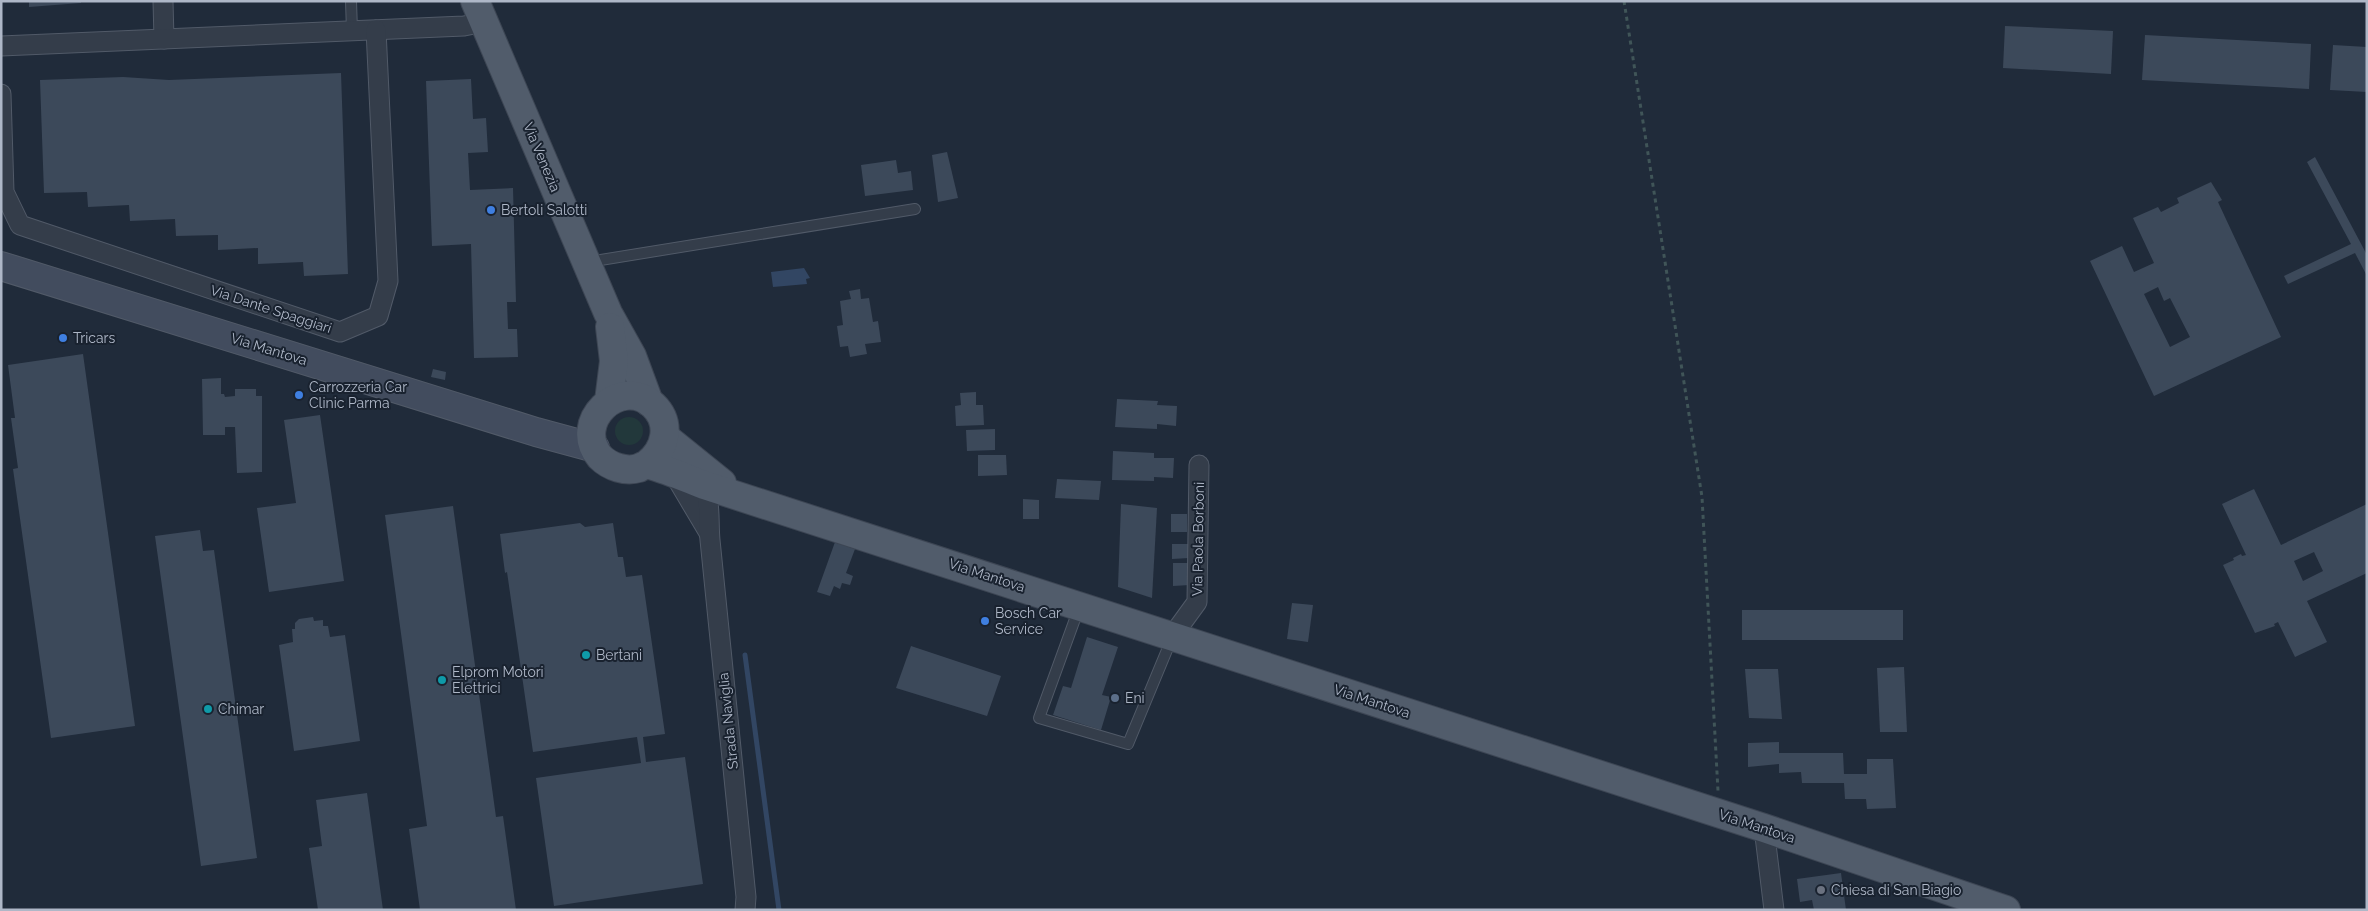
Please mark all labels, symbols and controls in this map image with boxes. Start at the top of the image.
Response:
street label: Via Venezia [520,120,564,194]
place label: Bertoli Salotti [501,202,587,218]
marker: Bertoli Salotti [485,204,497,216]
street label: Via Dante Spaggiari [208,282,334,336]
place label: Tricars [73,330,115,346]
street label: Via Mantova [229,330,309,368]
marker: Tricars [57,332,69,344]
place label: Carrozzeria Car Clinic Parma [309,379,407,411]
marker: Carrozzeria Car Clinic Parma [293,389,305,401]
street label: Via Paola Borboni [1189,482,1207,596]
street label: Via Mantova [947,555,1027,595]
place label: Bosch Car Service [995,605,1061,637]
marker: Bosch Car Service [979,615,991,627]
place label: Bertani [596,647,642,663]
marker: Bertani [580,649,592,661]
place label: Elprom Motori Elettrici [452,664,544,696]
street label: Strada Naviglia [715,672,741,770]
marker: Elprom Motori Elettrici [436,674,448,686]
street label: Via Mantova [1332,681,1412,721]
place label: Eni [1125,690,1145,706]
marker: Eni [1109,692,1121,704]
place label: Chimar [218,701,264,717]
marker: Chimar [202,703,214,715]
street label: Via Mantova [1717,806,1797,846]
place label: Chiesa di San Biagio [1831,882,1961,898]
marker: Chiesa di San Biagio [1815,884,1827,896]

